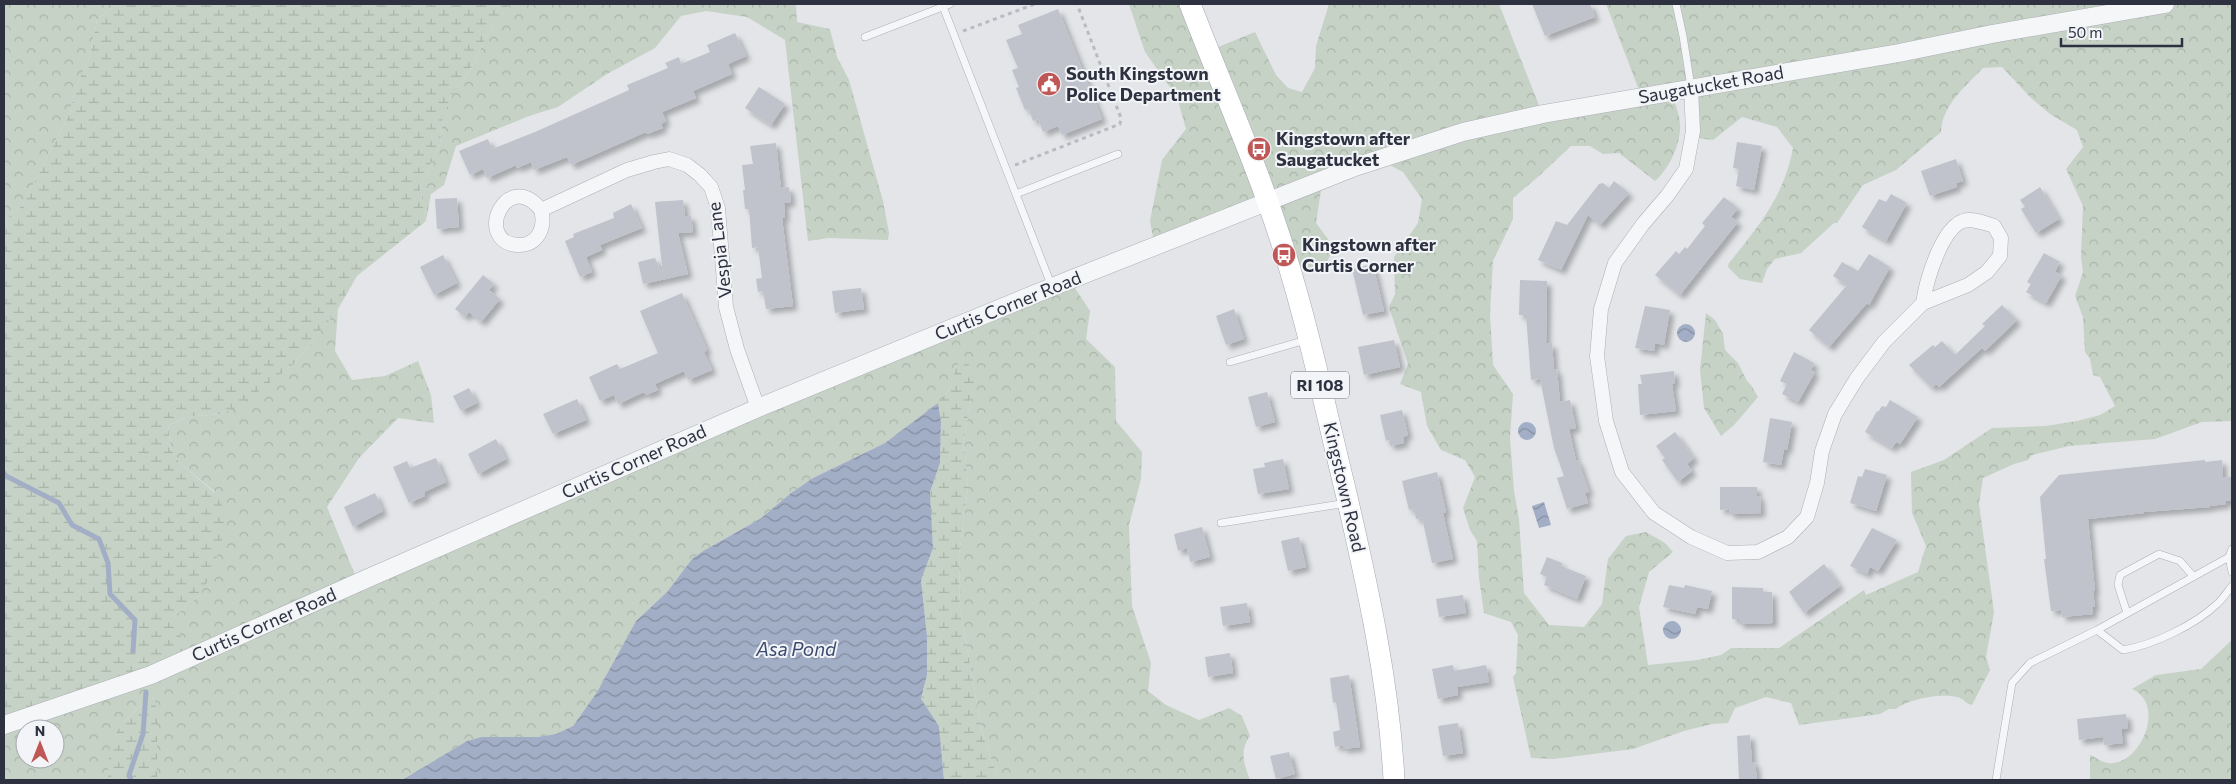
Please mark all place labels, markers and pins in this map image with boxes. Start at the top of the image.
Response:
place label: South Kingstown Police Department [1066,62,1221,105]
public building icon: South Kingstown Police Department [1036,71,1062,97]
place label: Kingstown after Saugatucket [1276,127,1411,170]
bus stop icon: Kingstown after Saugatucket [1246,136,1272,162]
place label: Kingstown after Curtis Corner [1302,233,1437,276]
bus stop icon: Kingstown after Curtis Corner [1271,242,1297,268]

